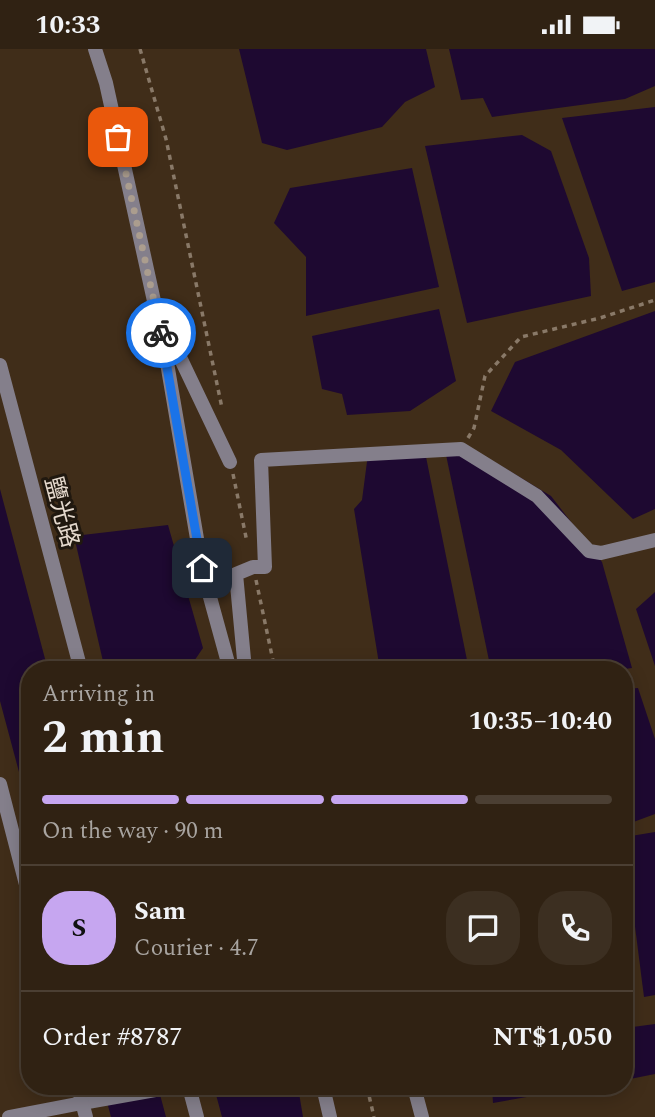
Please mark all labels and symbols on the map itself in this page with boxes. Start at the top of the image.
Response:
pin [88,107,148,167]
courier [126,298,196,368]
street label: 鹽光路 [34,473,88,552]
pin [172,538,232,598]

